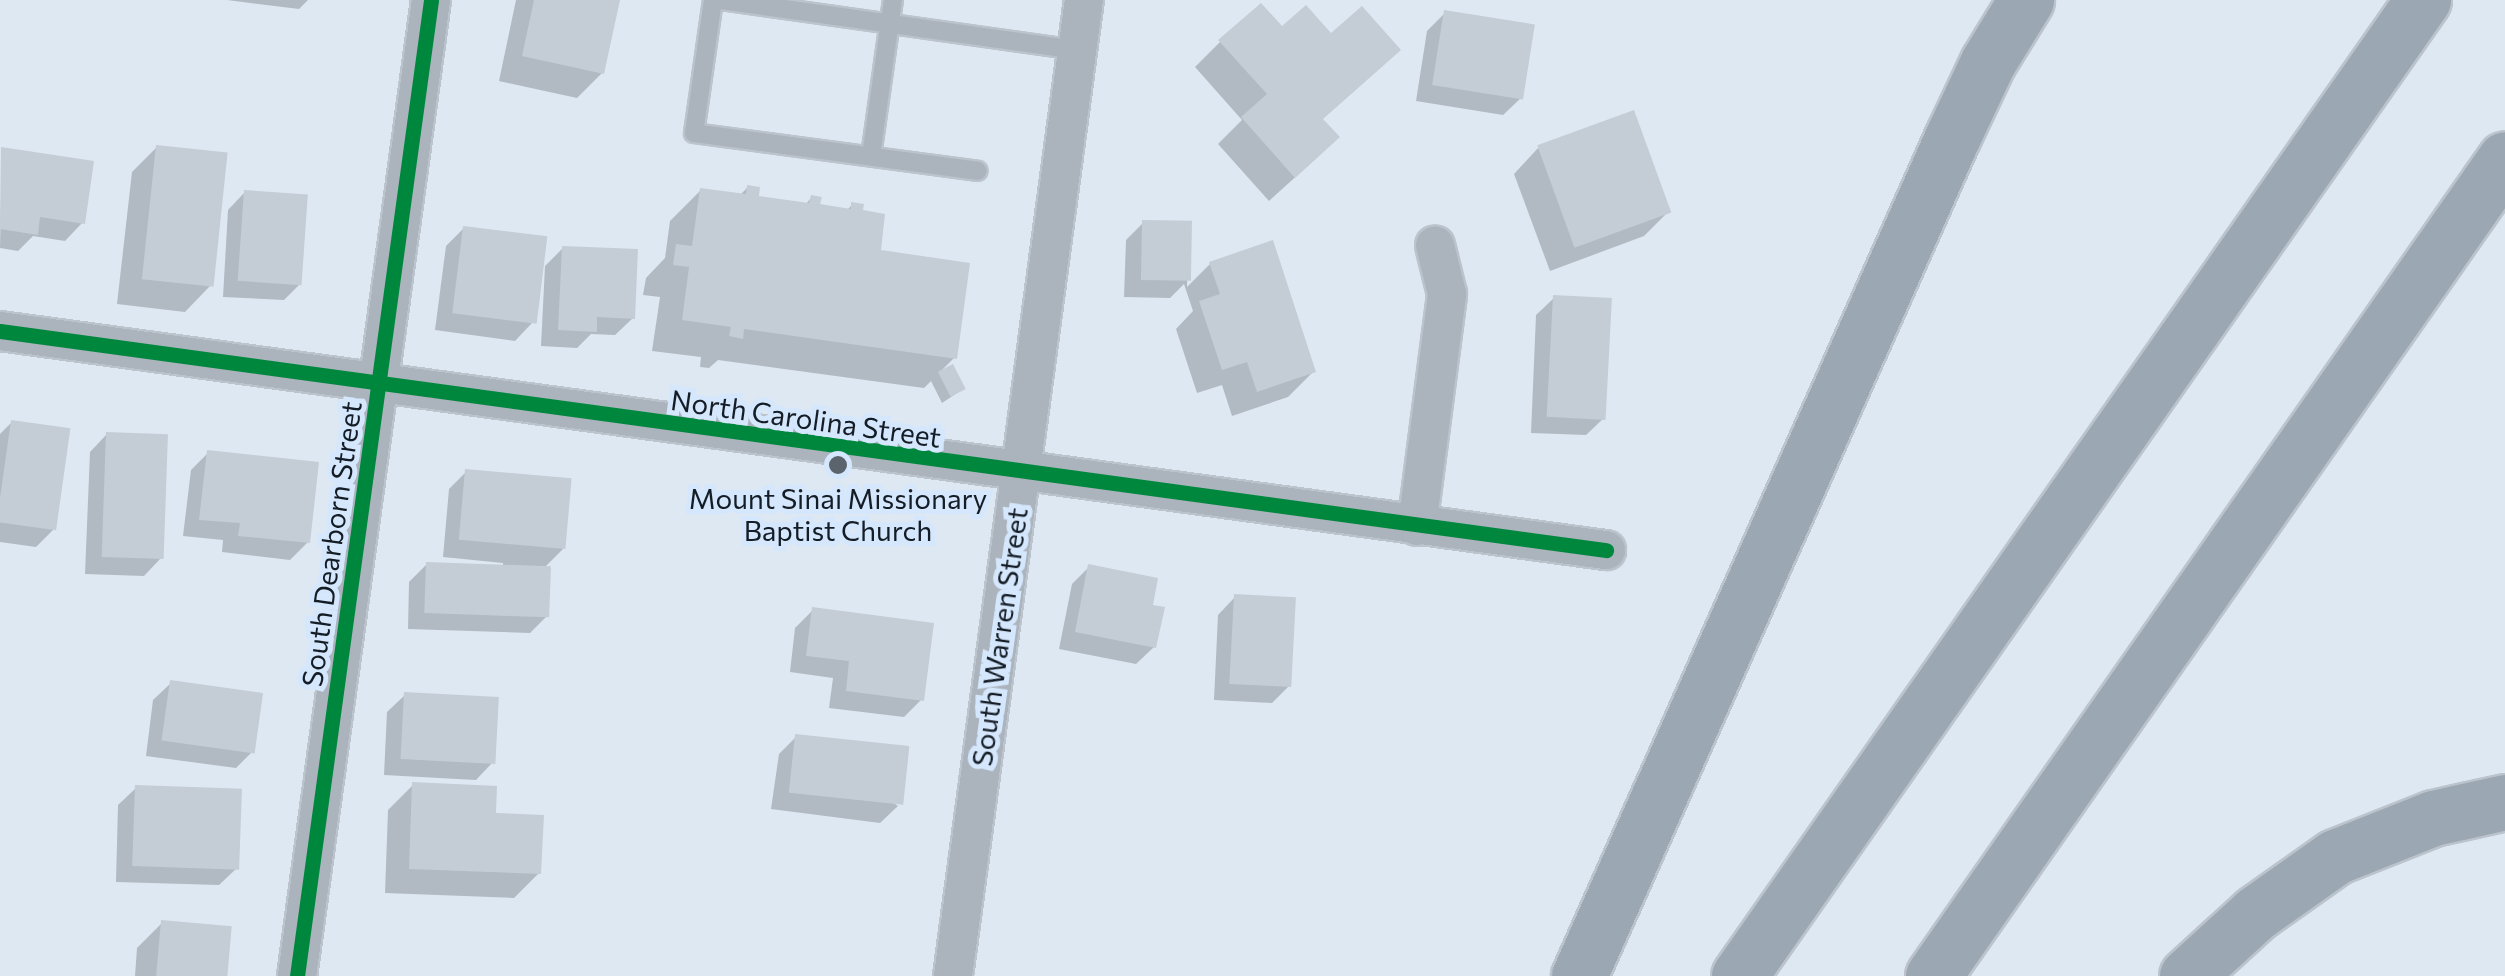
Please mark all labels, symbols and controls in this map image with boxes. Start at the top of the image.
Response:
street label: North Carolina Street [669,382,943,454]
street label: South Dearborn Street [294,399,368,689]
marker: Mount Sinai Missionary Baptist Church [827,454,849,476]
place label: Mount Sinai Missionary Baptist Church [689,481,987,547]
street label: South Warren Street [964,506,1034,768]

